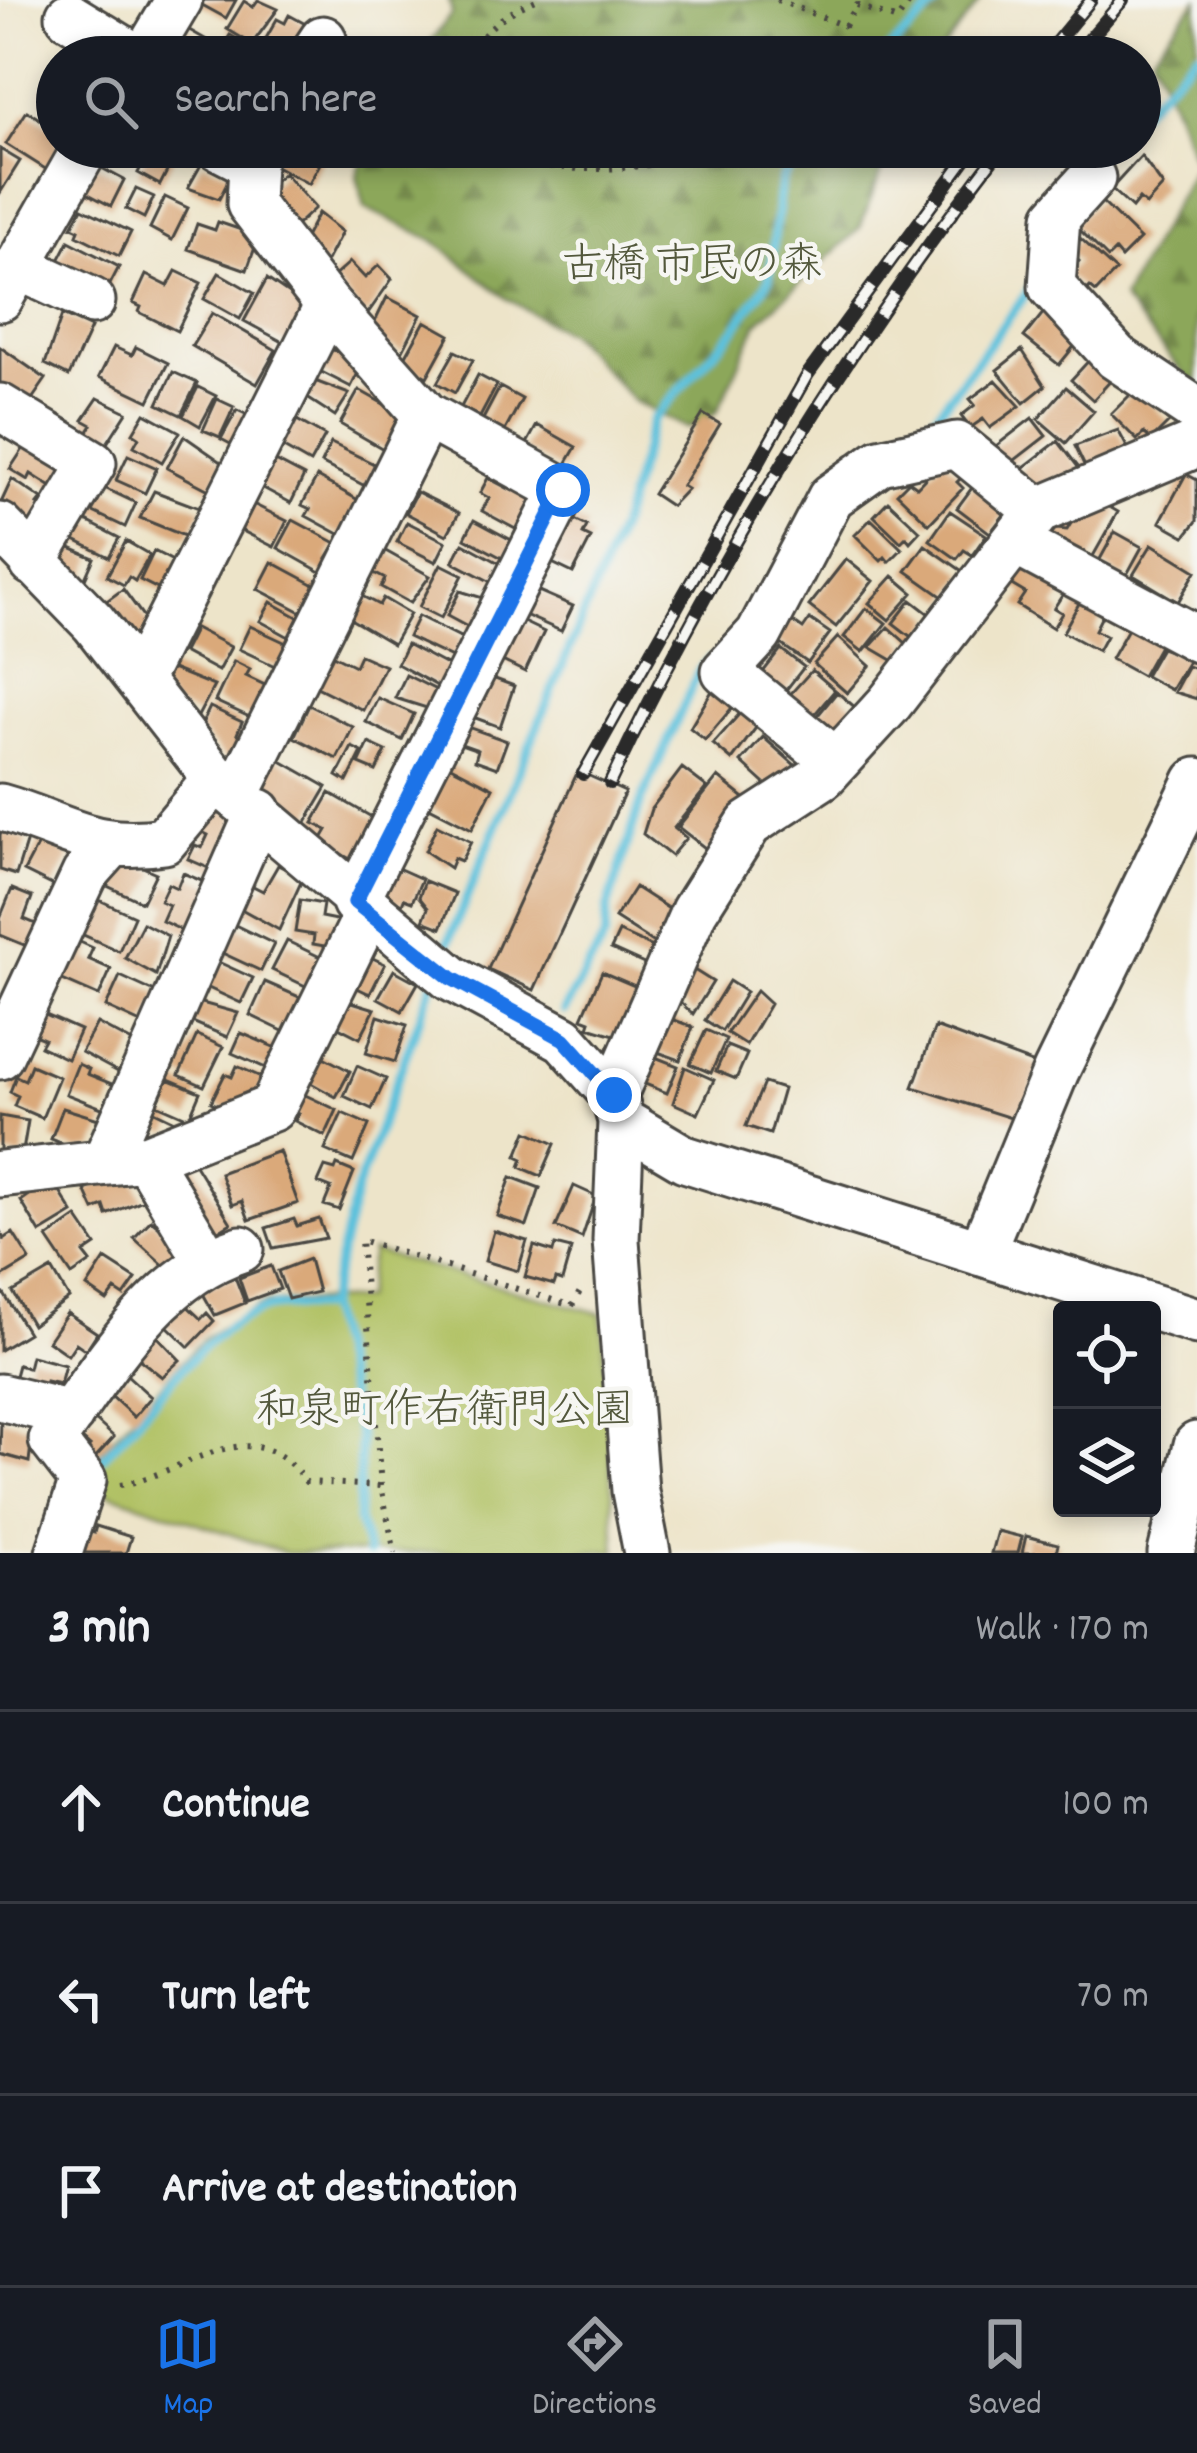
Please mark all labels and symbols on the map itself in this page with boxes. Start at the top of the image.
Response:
park label: 古橋 市民の森 [561,238,823,298]
route start [536,463,590,517]
route end [587,1068,641,1122]
park label: 和泉町作右衛門公園 [256,1384,634,1444]

